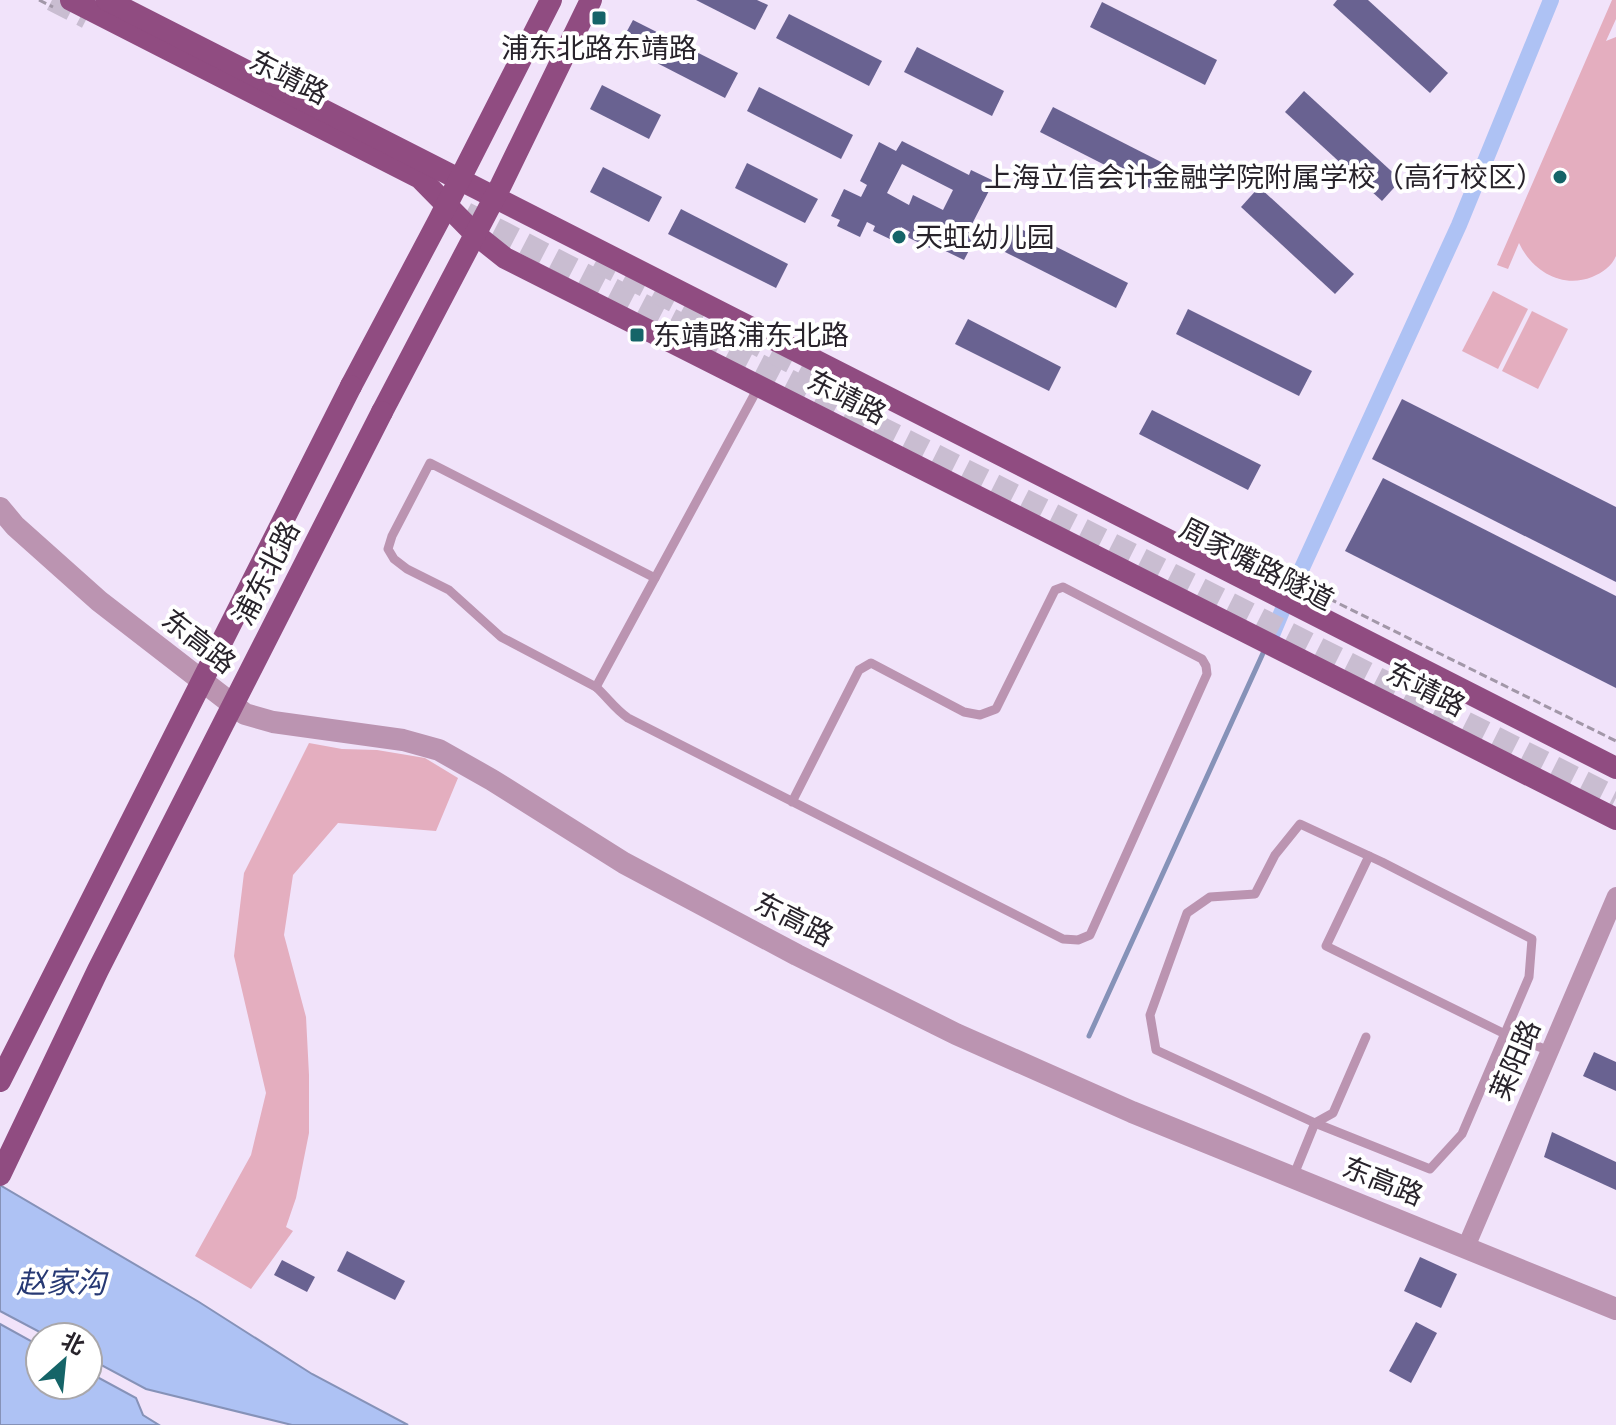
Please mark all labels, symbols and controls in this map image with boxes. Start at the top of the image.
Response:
marker: 浦东北路东靖路 [590,9,608,27]
place label: 浦东北路东靖路 [501,32,697,66]
street label: 东靖路 [243,44,334,112]
place label: 上海立信会计金融学院附属学校（高行校区） [984,161,1544,195]
marker: 上海立信会计金融学院附属学校（高行校区） [1551,168,1569,186]
place label: 天虹幼儿园 [915,221,1055,255]
marker: 天虹幼儿园 [890,228,908,246]
place label: 东靖路浦东北路 [653,319,849,353]
marker: 东靖路浦东北路 [628,326,646,344]
street label: 东靖路 [801,364,892,432]
street label: 周家嘴路隧道 [1174,512,1339,618]
street label: 浦东北路 [226,516,307,631]
street label: 东高路 [155,603,242,681]
street label: 东靖路 [1380,656,1471,724]
street label: 东高路 [748,886,839,954]
street label: 莱阳路 [1484,1015,1548,1106]
street label: 东高路 [1337,1150,1428,1213]
water label: 赵家沟 [16,1265,109,1302]
north arrow [24,1321,104,1401]
text: 北 [57,1327,88,1361]

